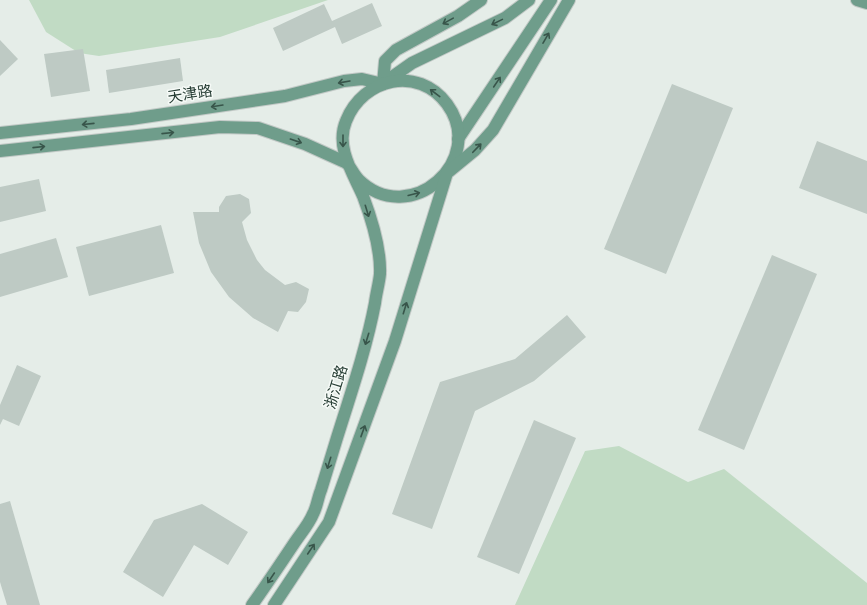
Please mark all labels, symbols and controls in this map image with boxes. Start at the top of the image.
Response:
one-way arrow [443,18,455,25]
one-way arrow [491,19,503,26]
one-way arrow [543,32,551,44]
one-way arrow [493,76,501,87]
one-way arrow [338,78,351,86]
street label: 天津路 [166,82,214,106]
one-way arrow [429,89,440,97]
one-way arrow [211,102,224,110]
one-way arrow [82,120,95,128]
one-way arrow [161,129,174,137]
one-way arrow [339,134,347,147]
one-way arrow [289,138,302,145]
one-way arrow [32,143,45,151]
one-way arrow [472,143,481,153]
one-way arrow [408,190,421,197]
one-way arrow [364,205,371,218]
one-way arrow [402,302,409,315]
one-way arrow [363,332,370,345]
street label: 浙江路 [321,363,351,411]
one-way arrow [359,425,367,437]
one-way arrow [325,456,332,469]
one-way arrow [307,544,315,555]
one-way arrow [267,572,275,583]

